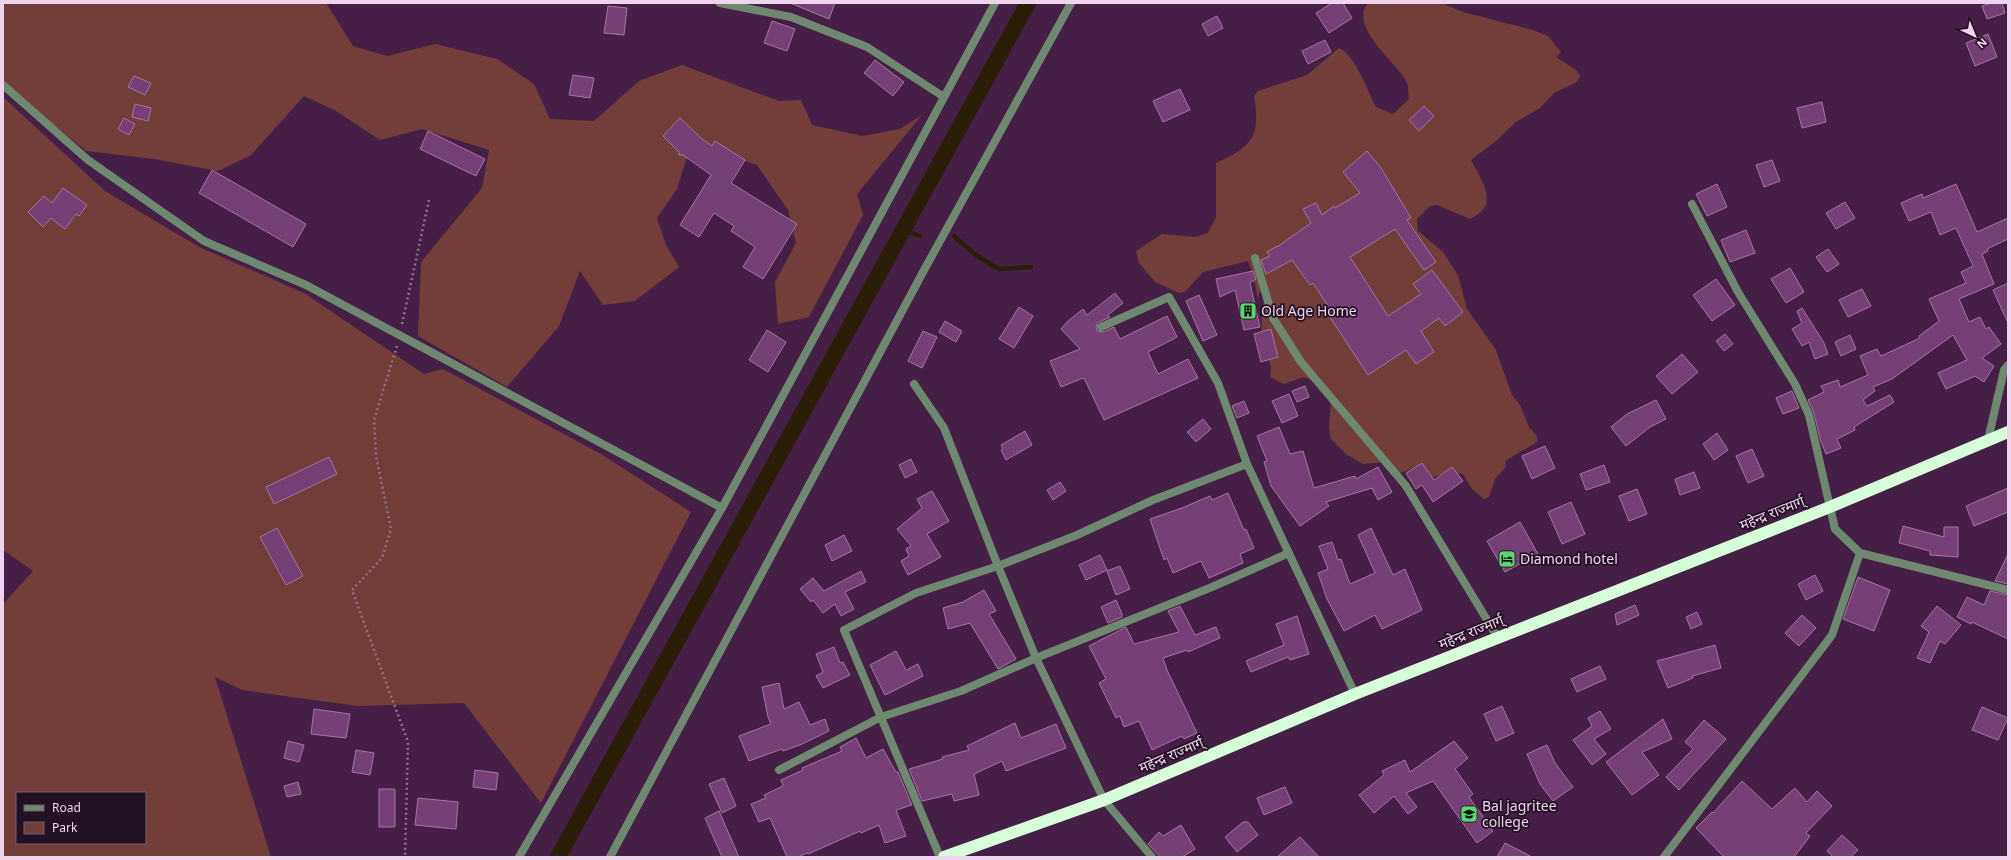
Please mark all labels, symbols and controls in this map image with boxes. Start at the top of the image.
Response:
north arrow [1955,16,1995,56]
text: N [1974,35,1991,52]
building icon: Old Age Home [1238,301,1258,321]
place label: Old Age Home [1261,301,1357,320]
street label: महेन्द्र राज्मार्ग् [1737,490,1809,535]
hotel icon: Diamond hotel [1497,549,1517,569]
place label: Diamond hotel [1520,549,1618,568]
street label: महेन्द्र राज्मार्ग् [1436,609,1508,654]
street label: महेन्द्र राज्मार्ग् [1136,732,1208,778]
legend [16,792,146,844]
place label: Bal jagritee college [1482,796,1557,831]
text: Road [52,799,81,816]
school or university icon: Bal jagritee college [1459,804,1479,824]
text: Park [52,819,78,836]

